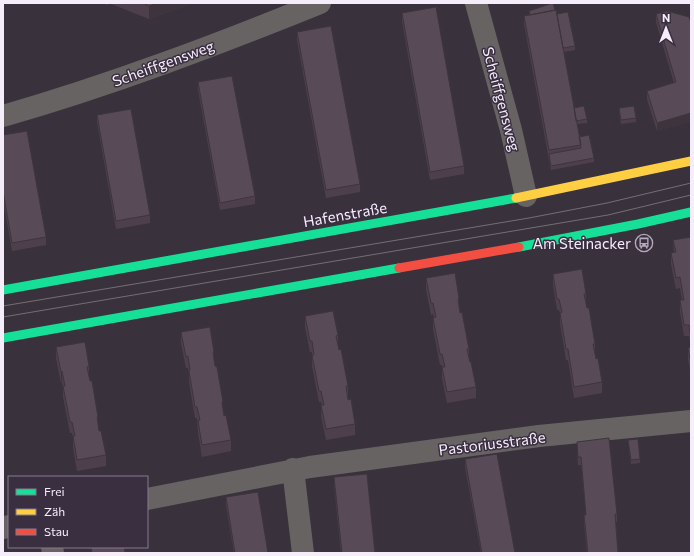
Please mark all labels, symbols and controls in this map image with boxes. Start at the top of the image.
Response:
north arrow [646,8,686,48]
text: N [662,11,670,24]
street label: Scheiffgensweg [110,36,216,90]
street label: Scheiffgensweg [479,45,525,153]
street label: Hafenstraße [302,198,388,230]
bus stop icon: Am Steinacker [634,233,654,253]
place label: Am Steinacker [533,234,631,252]
street label: Pastoriusstraße [437,427,547,458]
legend [8,476,148,548]
text: Frei [44,484,65,498]
text: Zäh [44,504,65,518]
text: Stau [44,524,69,538]

